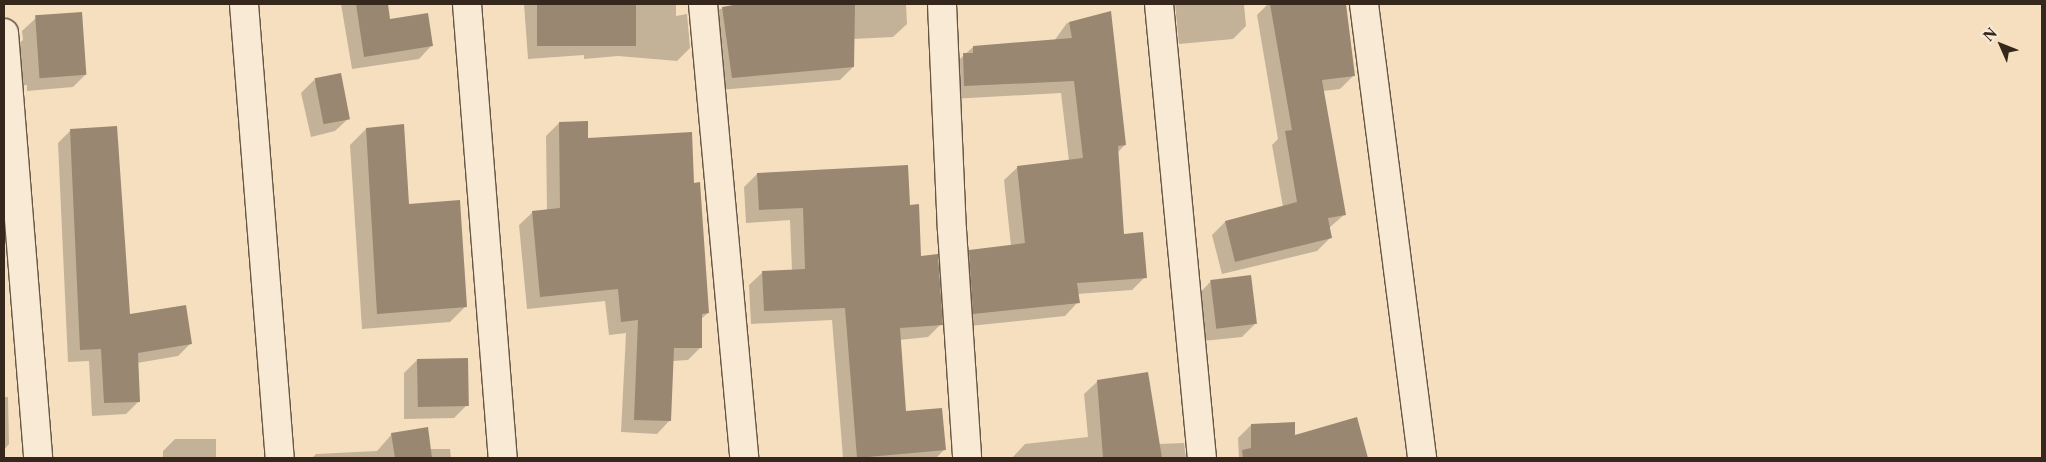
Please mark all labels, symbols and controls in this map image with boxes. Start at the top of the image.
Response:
north arrow [1976,20,2026,70]
text: N [1980,24,2001,45]

